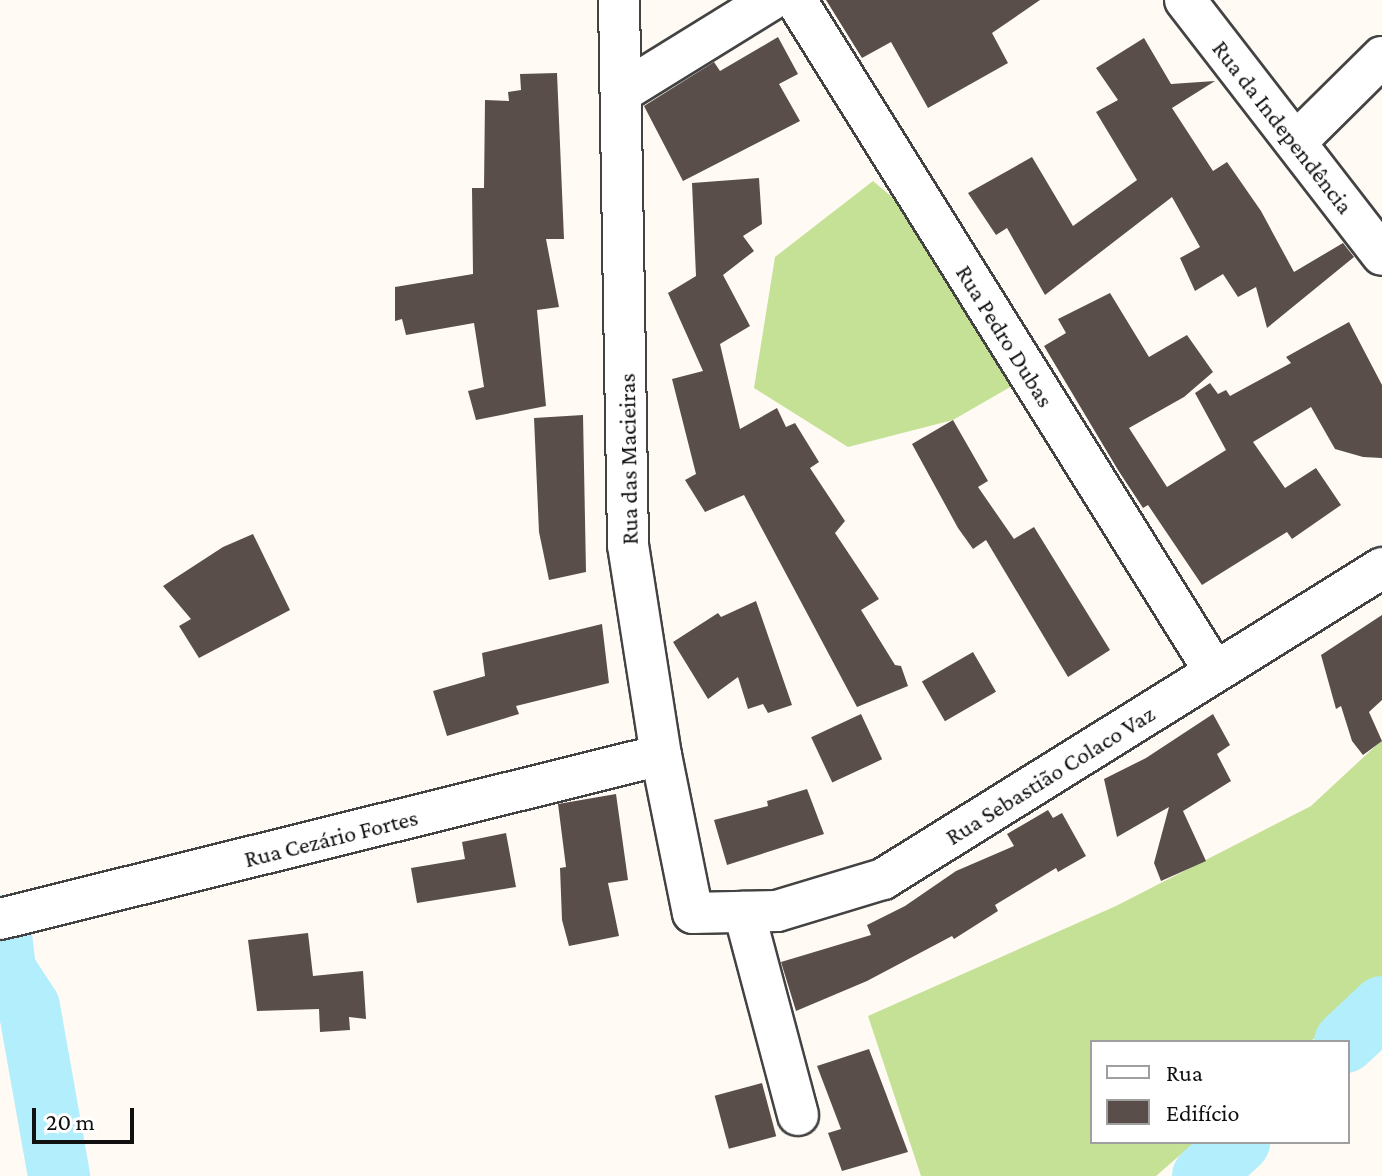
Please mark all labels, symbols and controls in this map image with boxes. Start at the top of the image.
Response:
street label: Rua da Independência [1206,34,1360,220]
street label: Rua Pedro Dubas [950,260,1060,412]
street label: Rua das Macieiras [612,373,644,545]
street label: Rua Sebastião Colaco Vaz [940,699,1160,851]
street label: Rua Cezário Fortes [241,803,421,873]
legend [1090,1040,1350,1144]
text: Rua [1166,1059,1203,1086]
scale bar [36,1092,138,1142]
text: Edifício [1166,1099,1239,1126]
text: 20 m [46,1108,95,1135]

